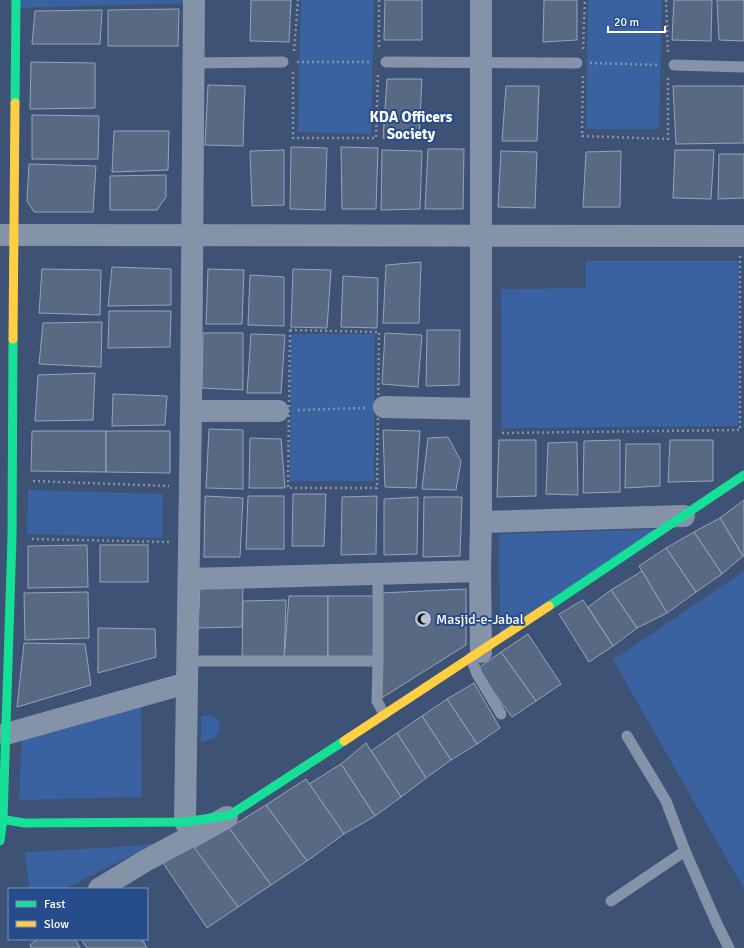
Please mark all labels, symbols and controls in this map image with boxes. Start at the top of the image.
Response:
scale bar [608,8,665,34]
text: 20 m [614,15,639,30]
district label: KDA Officers Society [370,108,453,143]
mosque icon: Masjid-e-Jabal [413,609,433,629]
place label: Masjid-e-Jabal [436,611,524,628]
legend [8,888,148,940]
text: Fast [44,897,65,912]
text: Slow [44,917,69,932]

